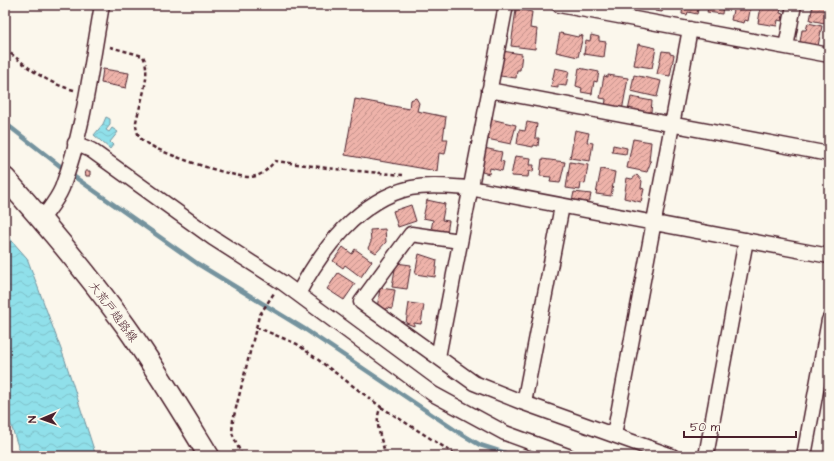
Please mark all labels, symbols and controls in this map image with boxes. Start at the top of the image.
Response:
street label: 大荒戸越路線 [85,278,141,346]
north arrow [22,399,62,439]
scale bar [684,413,796,439]
text: N [25,416,40,423]
text: 50 m [690,419,721,436]

